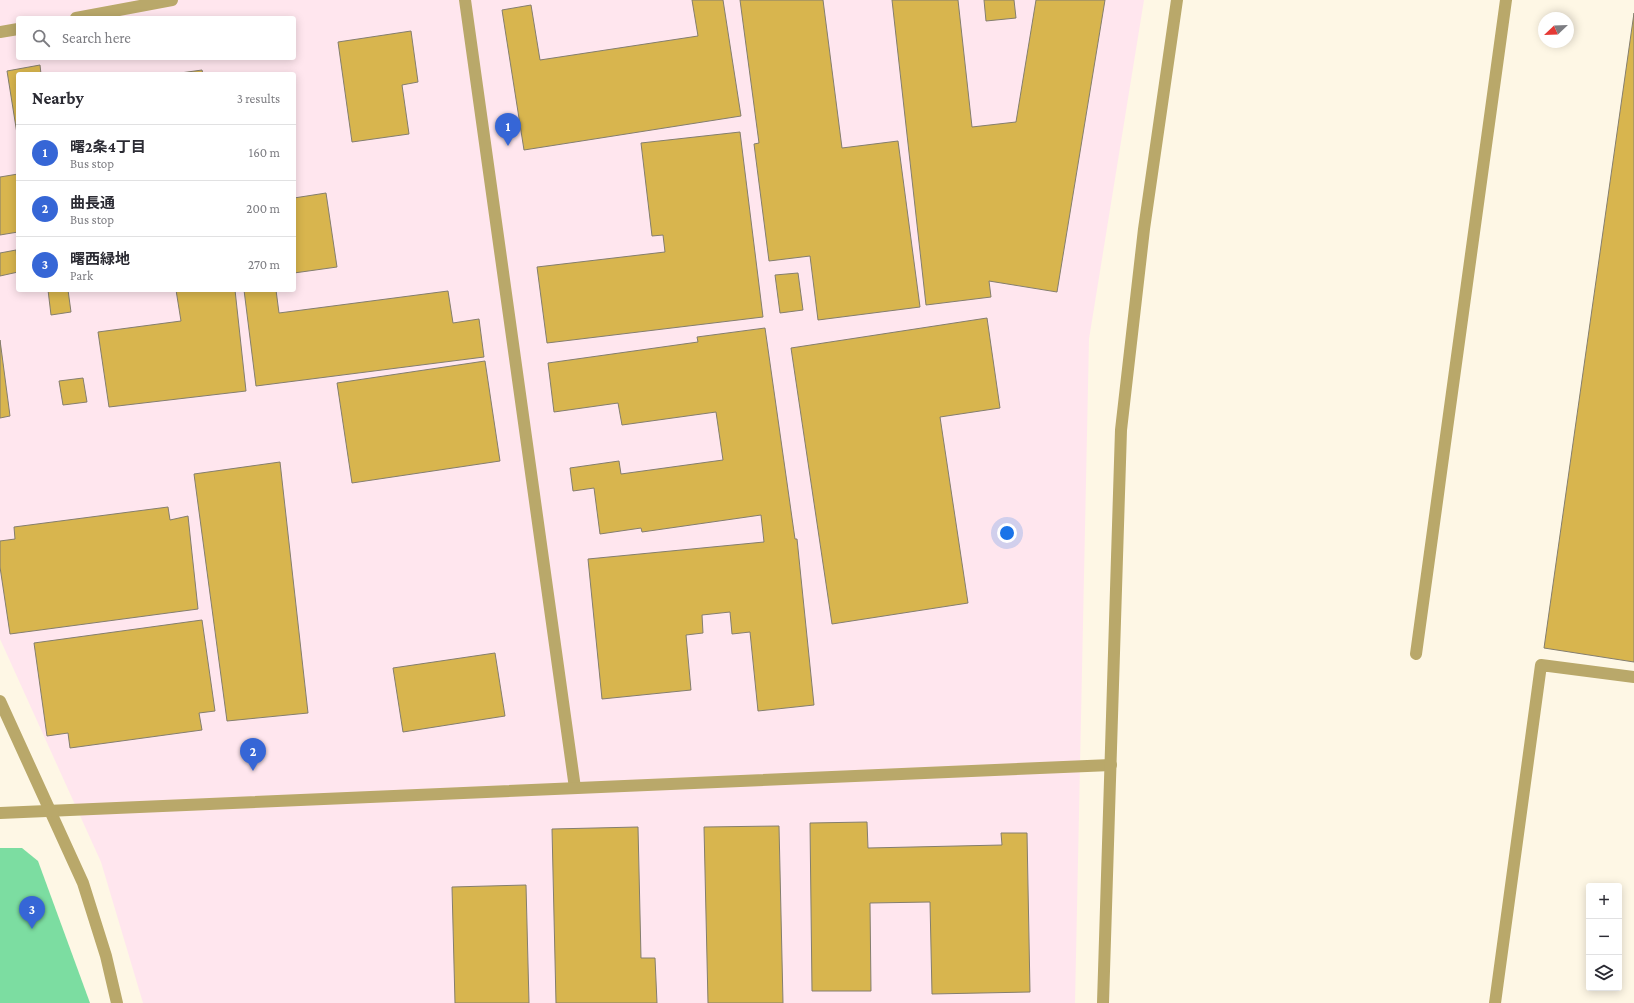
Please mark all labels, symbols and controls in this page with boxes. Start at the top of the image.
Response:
north arrow [1538,12,1574,48]
search box [16,16,296,60]
icon: search [30,27,52,49]
text: Search here [62,30,131,46]
text: Nearby [32,89,84,108]
text: 3 results [237,91,280,106]
pin: 1 [495,113,521,146]
text: 曙2条4丁目 [70,139,146,155]
text: 1 [43,145,47,160]
text: 160 m [249,145,280,160]
text: Bus stop [70,156,114,171]
text: 曲長通 [70,195,115,211]
text: 2 [42,201,48,216]
text: 200 m [246,201,280,216]
text: Bus stop [70,212,114,227]
text: 曙西緑地 [70,251,130,267]
text: 3 [42,257,48,272]
text: 270 m [248,257,280,272]
text: Park [70,268,93,283]
your location [997,523,1017,543]
pin: 2 [240,738,266,771]
map controls [1586,883,1622,991]
button: + [1586,883,1622,919]
pin: 3 [19,896,45,929]
button: − [1586,919,1622,955]
button: layers [1586,955,1622,991]

